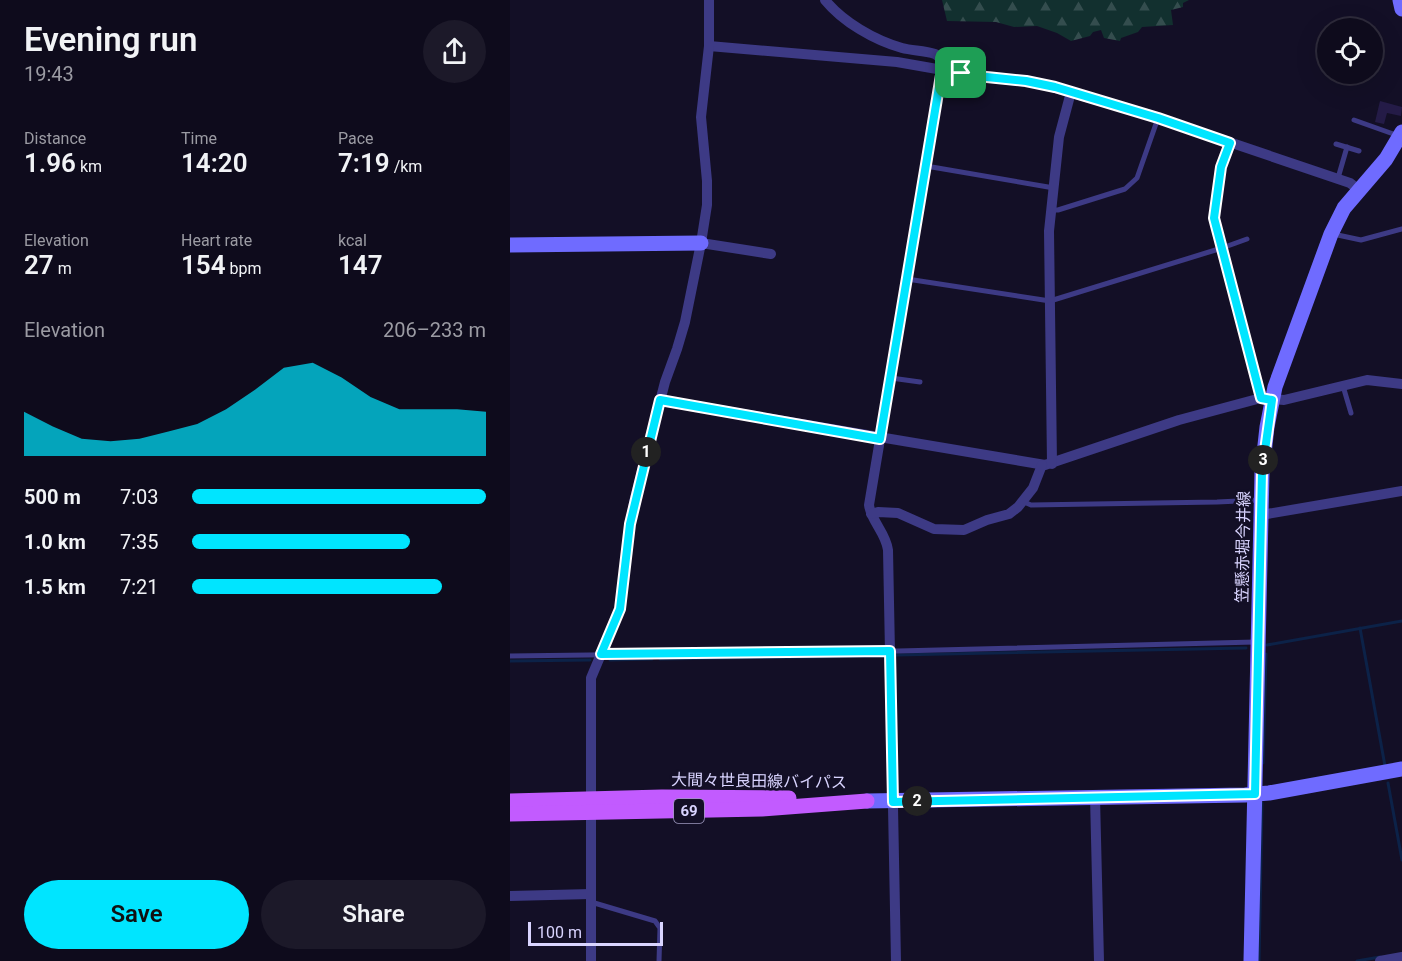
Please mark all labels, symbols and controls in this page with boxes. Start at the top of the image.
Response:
map controls [1317,18,1383,84]
button: locate [1317,18,1383,84]
text: Evening run [24,20,197,59]
button: share [423,20,486,83]
pin [935,47,986,98]
icon: arrive [944,56,977,89]
text: 19:43 [24,62,74,86]
text: Distance [24,129,86,148]
text: Time [181,129,217,148]
text: Pace [338,129,374,148]
text: 1.96 [24,148,76,178]
text: 14:20 [181,148,248,178]
text: 7:19 [338,148,390,178]
text: km [76,157,102,176]
text: /km [390,157,422,176]
text: Elevation [24,231,89,250]
text: Heart rate [181,231,252,250]
text: kcal [338,231,367,250]
text: 27 [24,250,54,280]
text: 154 [181,250,226,280]
text: 147 [338,250,383,280]
text: m [54,259,72,278]
text: bpm [226,259,262,278]
text: Elevation [24,318,105,342]
text: 206–233 m [383,318,486,342]
pin: 1 [631,437,661,467]
text: 1 [641,442,651,461]
pin: 3 [1248,445,1278,475]
text: 3 [1258,450,1268,469]
text: 500 m [24,485,81,509]
text: 7:03 [120,485,159,509]
street label: 笠懸赤堀今井線 [1233,491,1253,603]
text: 1.0 km [24,530,86,554]
text: 7:35 [120,530,159,554]
text: 1.5 km [24,575,86,599]
text: 7:21 [120,575,159,599]
street label: 大間々世良田線バイパス [671,770,847,792]
pin: 2 [902,786,932,816]
text: 2 [912,791,922,810]
road number: 69 [674,799,704,823]
button: Save [24,880,249,949]
button: Share [261,880,486,949]
scale bar [528,919,663,946]
text: 100 m [537,923,582,942]

